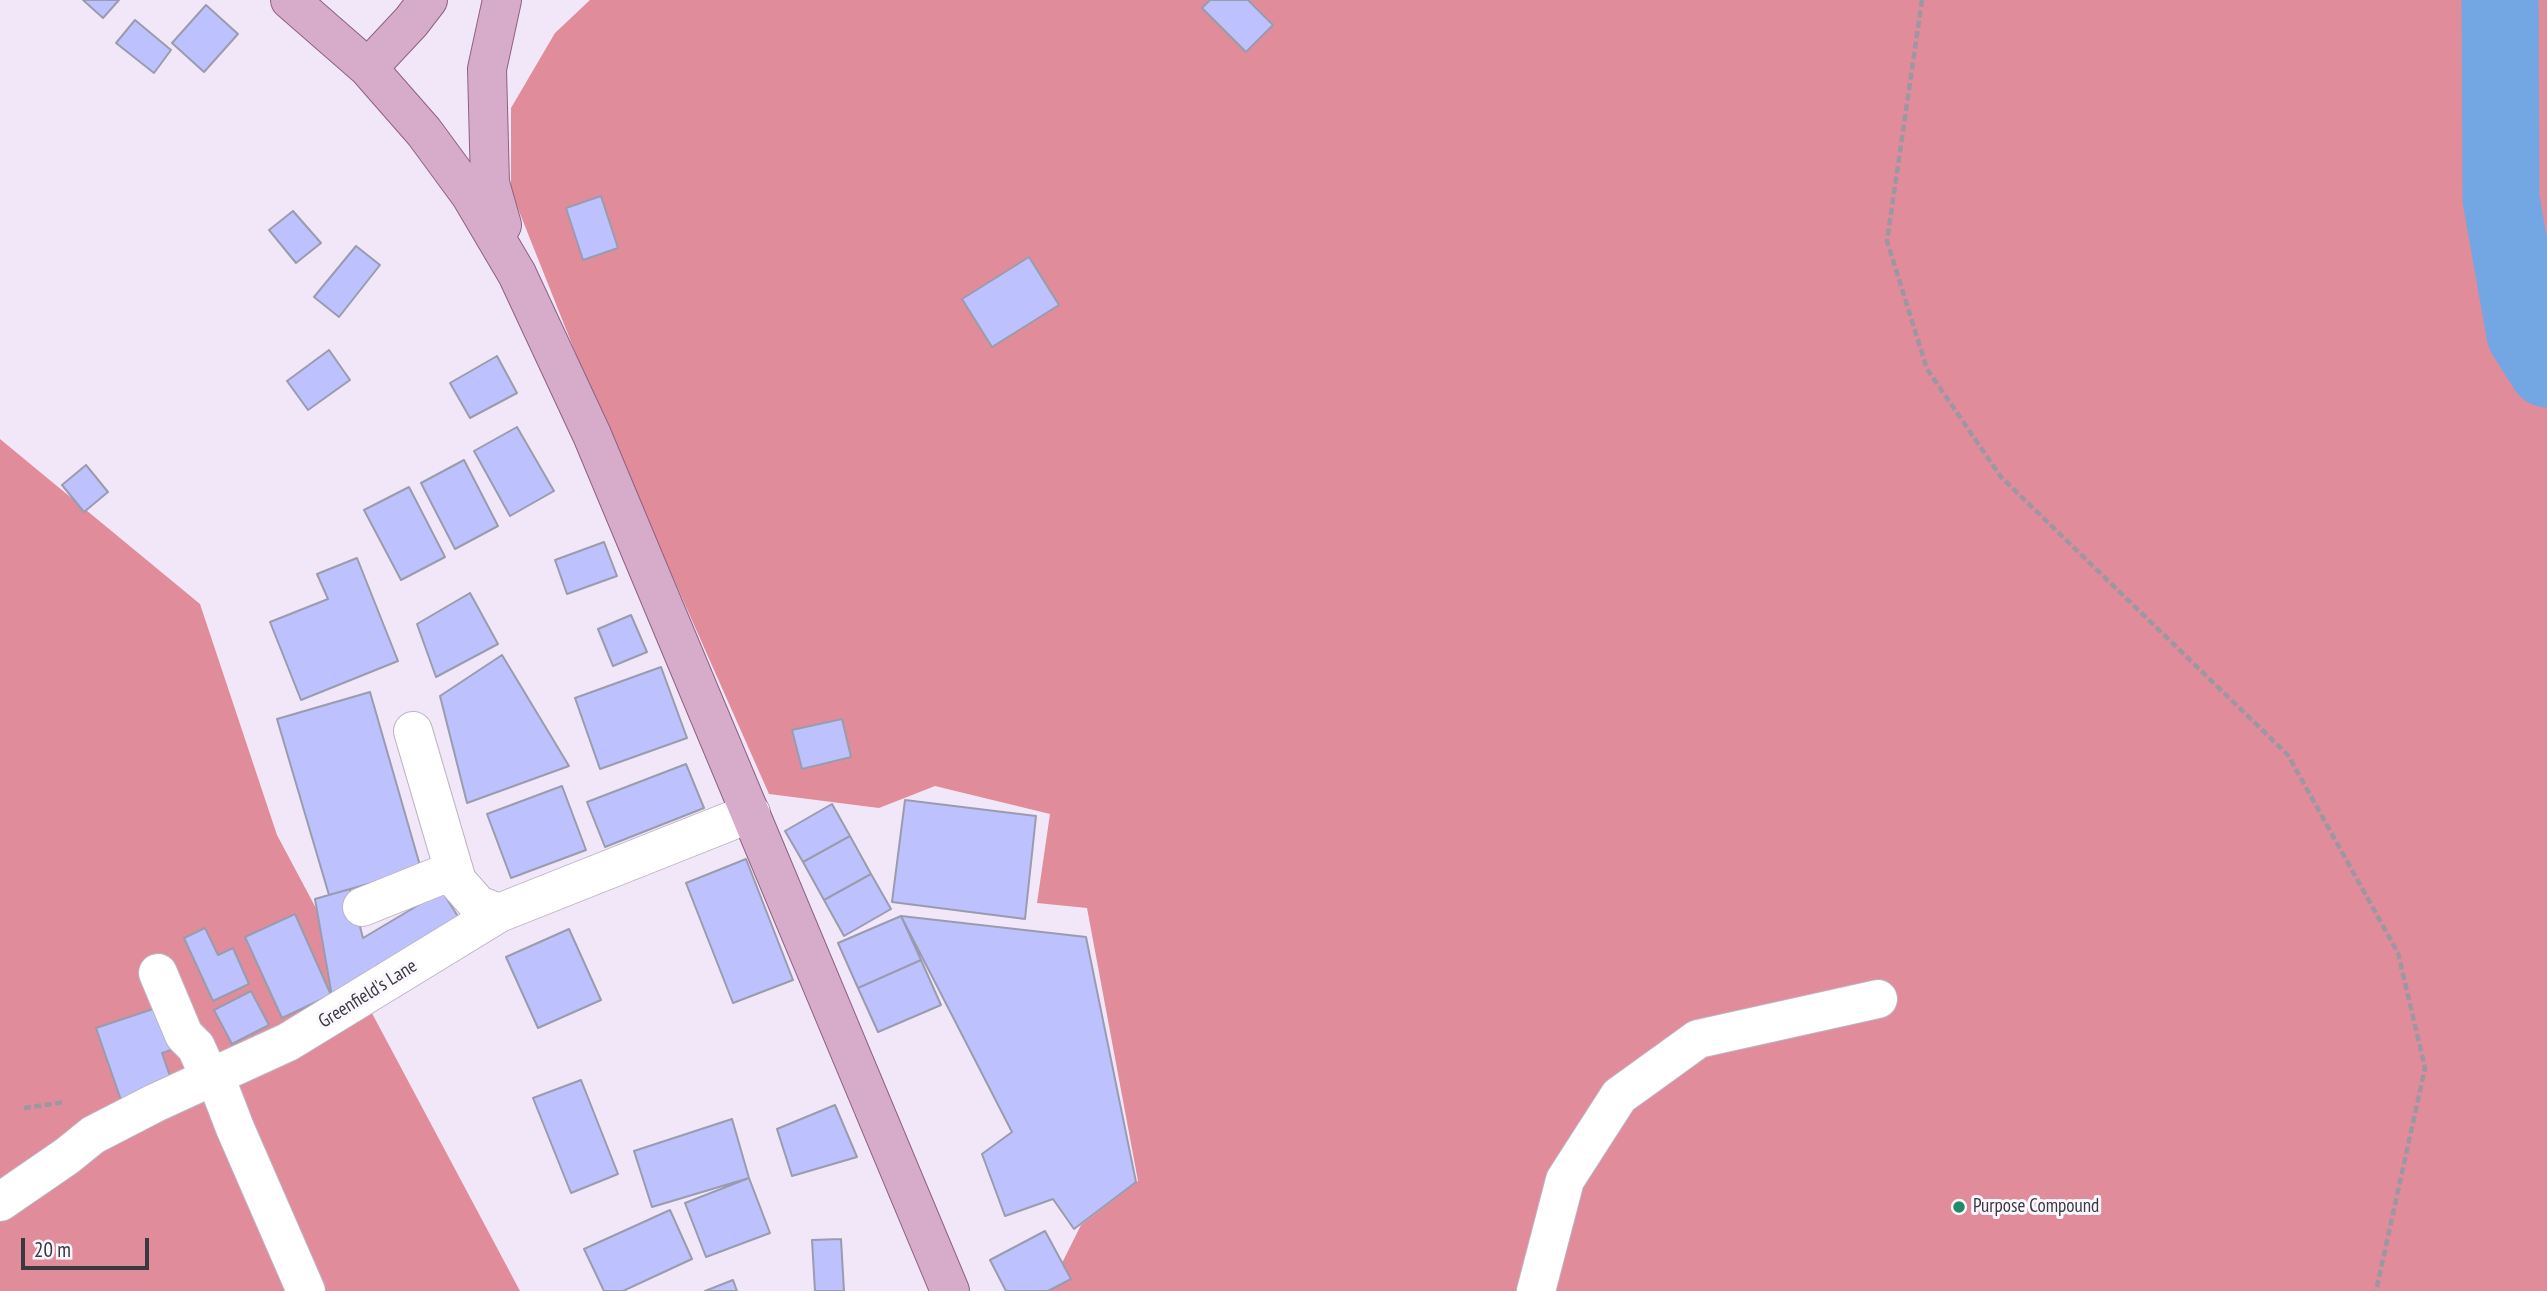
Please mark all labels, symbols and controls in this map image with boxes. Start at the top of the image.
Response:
street label: Greenfield's Lane [315,955,421,1033]
place label: Purpose Compound [1973,1196,2099,1218]
marker: Purpose Compound [1951,1199,1967,1215]
scale bar [24,1224,152,1268]
text: 20 m [34,1236,71,1263]

